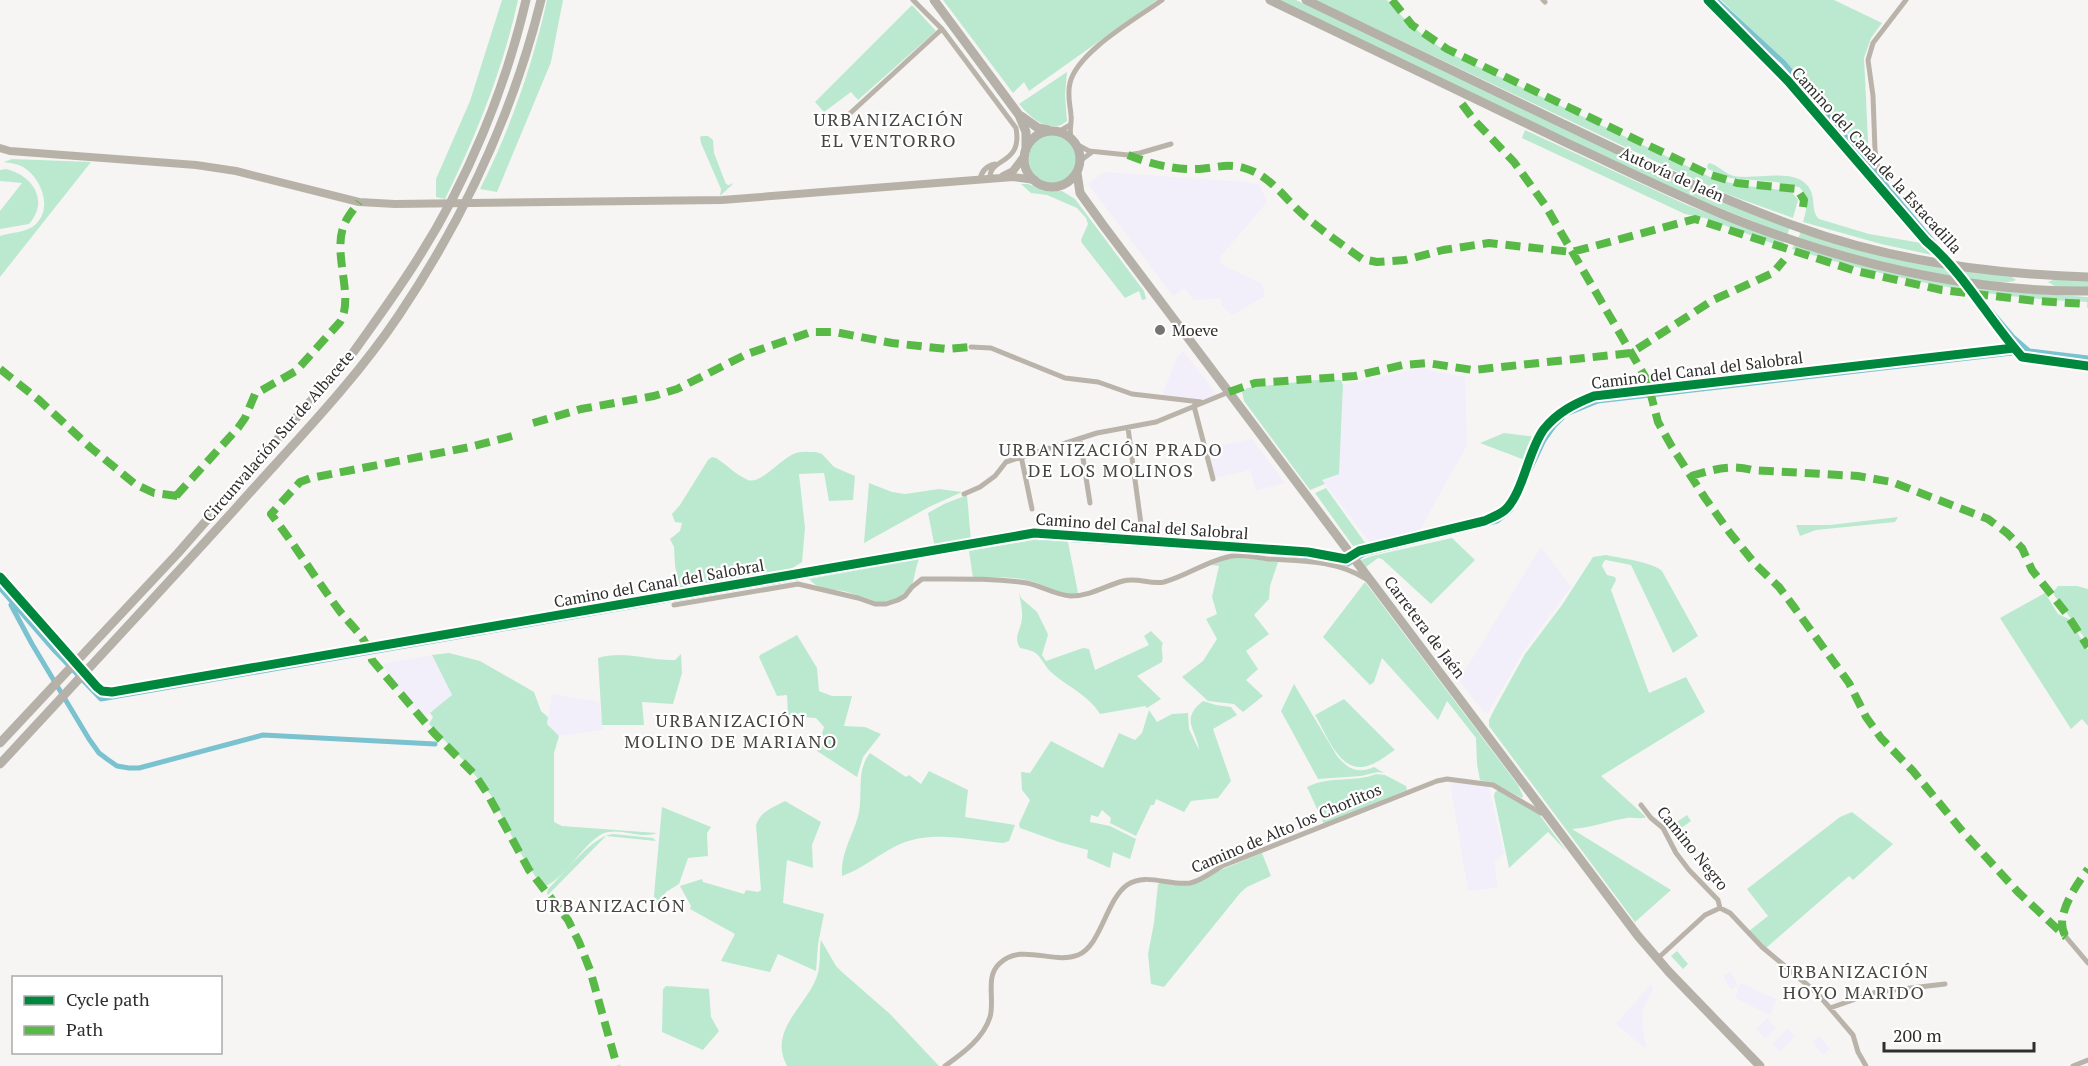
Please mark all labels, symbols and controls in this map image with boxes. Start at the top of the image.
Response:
street label: Camino del Canal de la Estacadilla [1787,62,1967,258]
district label: URBANIZACIÓN EL VENTORRO [814,107,964,152]
street label: Autovía de Jaén [1617,141,1728,207]
place label: Moeve [1172,319,1218,341]
marker: Moeve [1153,323,1167,337]
street label: Circunvalación Sur de Albacete [197,345,359,527]
street label: Camino del Canal del Salobral [1590,346,1804,394]
district label: URBANIZACIÓN PRADO DE LOS MOLINOS [999,437,1223,482]
street label: Camino del Canal del Salobral [1035,508,1249,544]
street label: Camino del Canal del Salobral [552,554,766,612]
street label: Carretera de Jaén [1379,571,1471,683]
district label: URBANIZACIÓN MOLINO DE MARIANO [624,708,838,753]
street label: Camino de Alto los Chorlitos [1187,778,1385,878]
street label: Camino Negro [1652,801,1734,895]
district label: URBANIZACIÓN [536,893,686,917]
district label: URBANIZACIÓN HOYO MARIDO [1779,959,1929,1004]
legend [12,976,222,1054]
text: Cycle path [66,987,150,1011]
scale bar [1884,1015,2034,1053]
text: Path [66,1017,103,1041]
text: 200 m [1893,1023,1942,1047]

